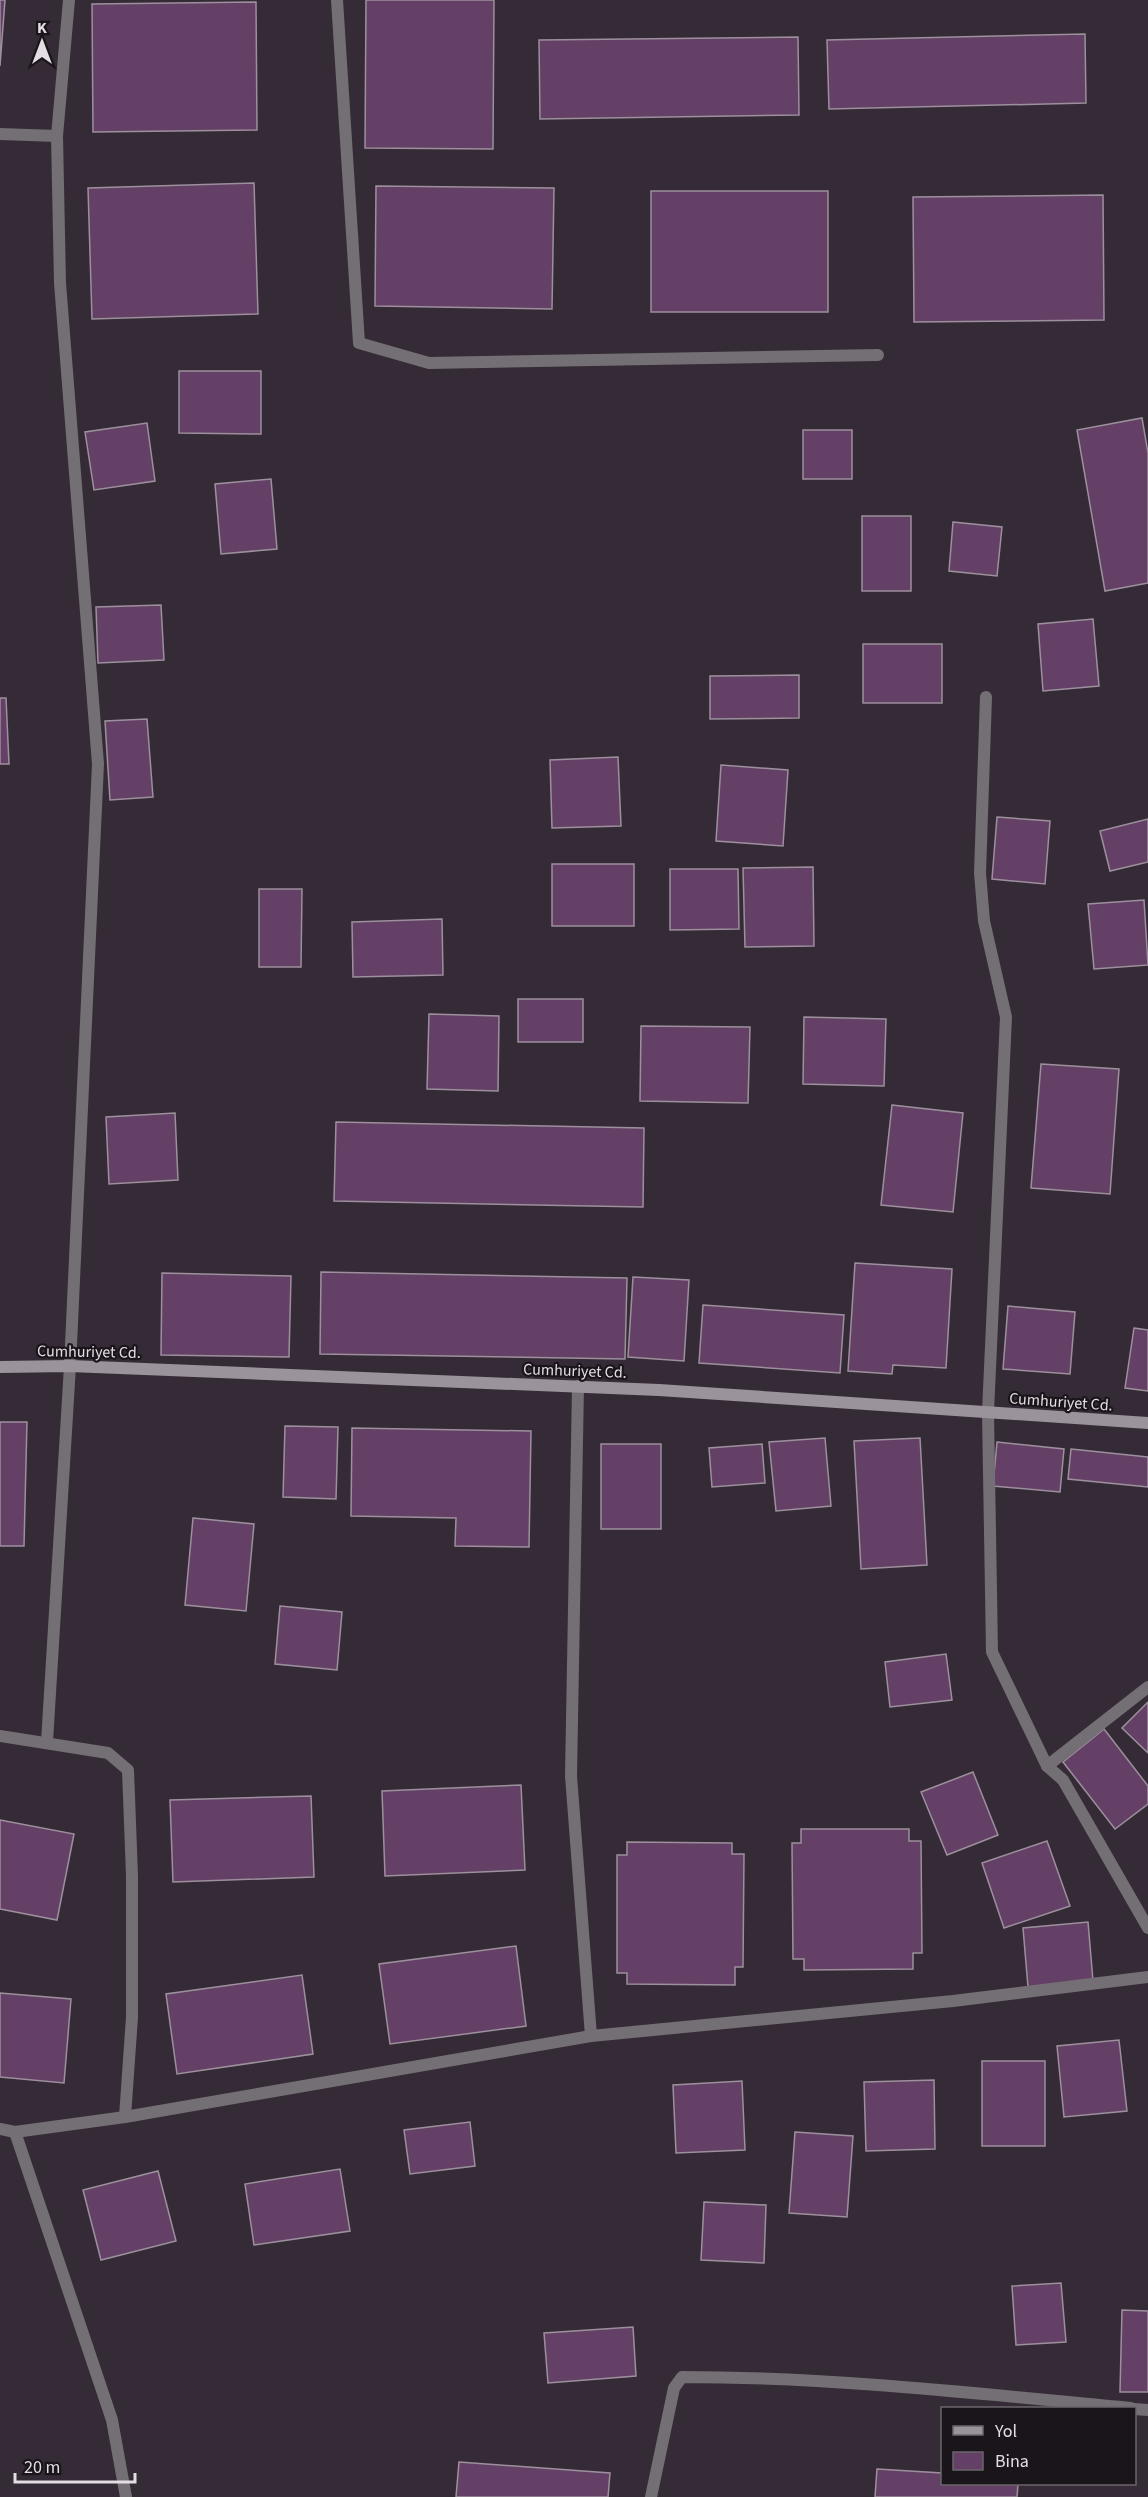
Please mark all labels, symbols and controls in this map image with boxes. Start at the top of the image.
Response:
north arrow [12,12,72,72]
text: K [37,17,47,39]
street label: Cumhuriyet Cd. [37,1340,141,1364]
street label: Cumhuriyet Cd. [523,1358,627,1384]
street label: Cumhuriyet Cd. [1008,1387,1113,1417]
legend [941,2407,1136,2485]
text: Yol [994,2419,1017,2444]
scale bar [15,2446,135,2484]
text: Bina [995,2449,1029,2474]
text: 20 m [24,2455,60,2480]

